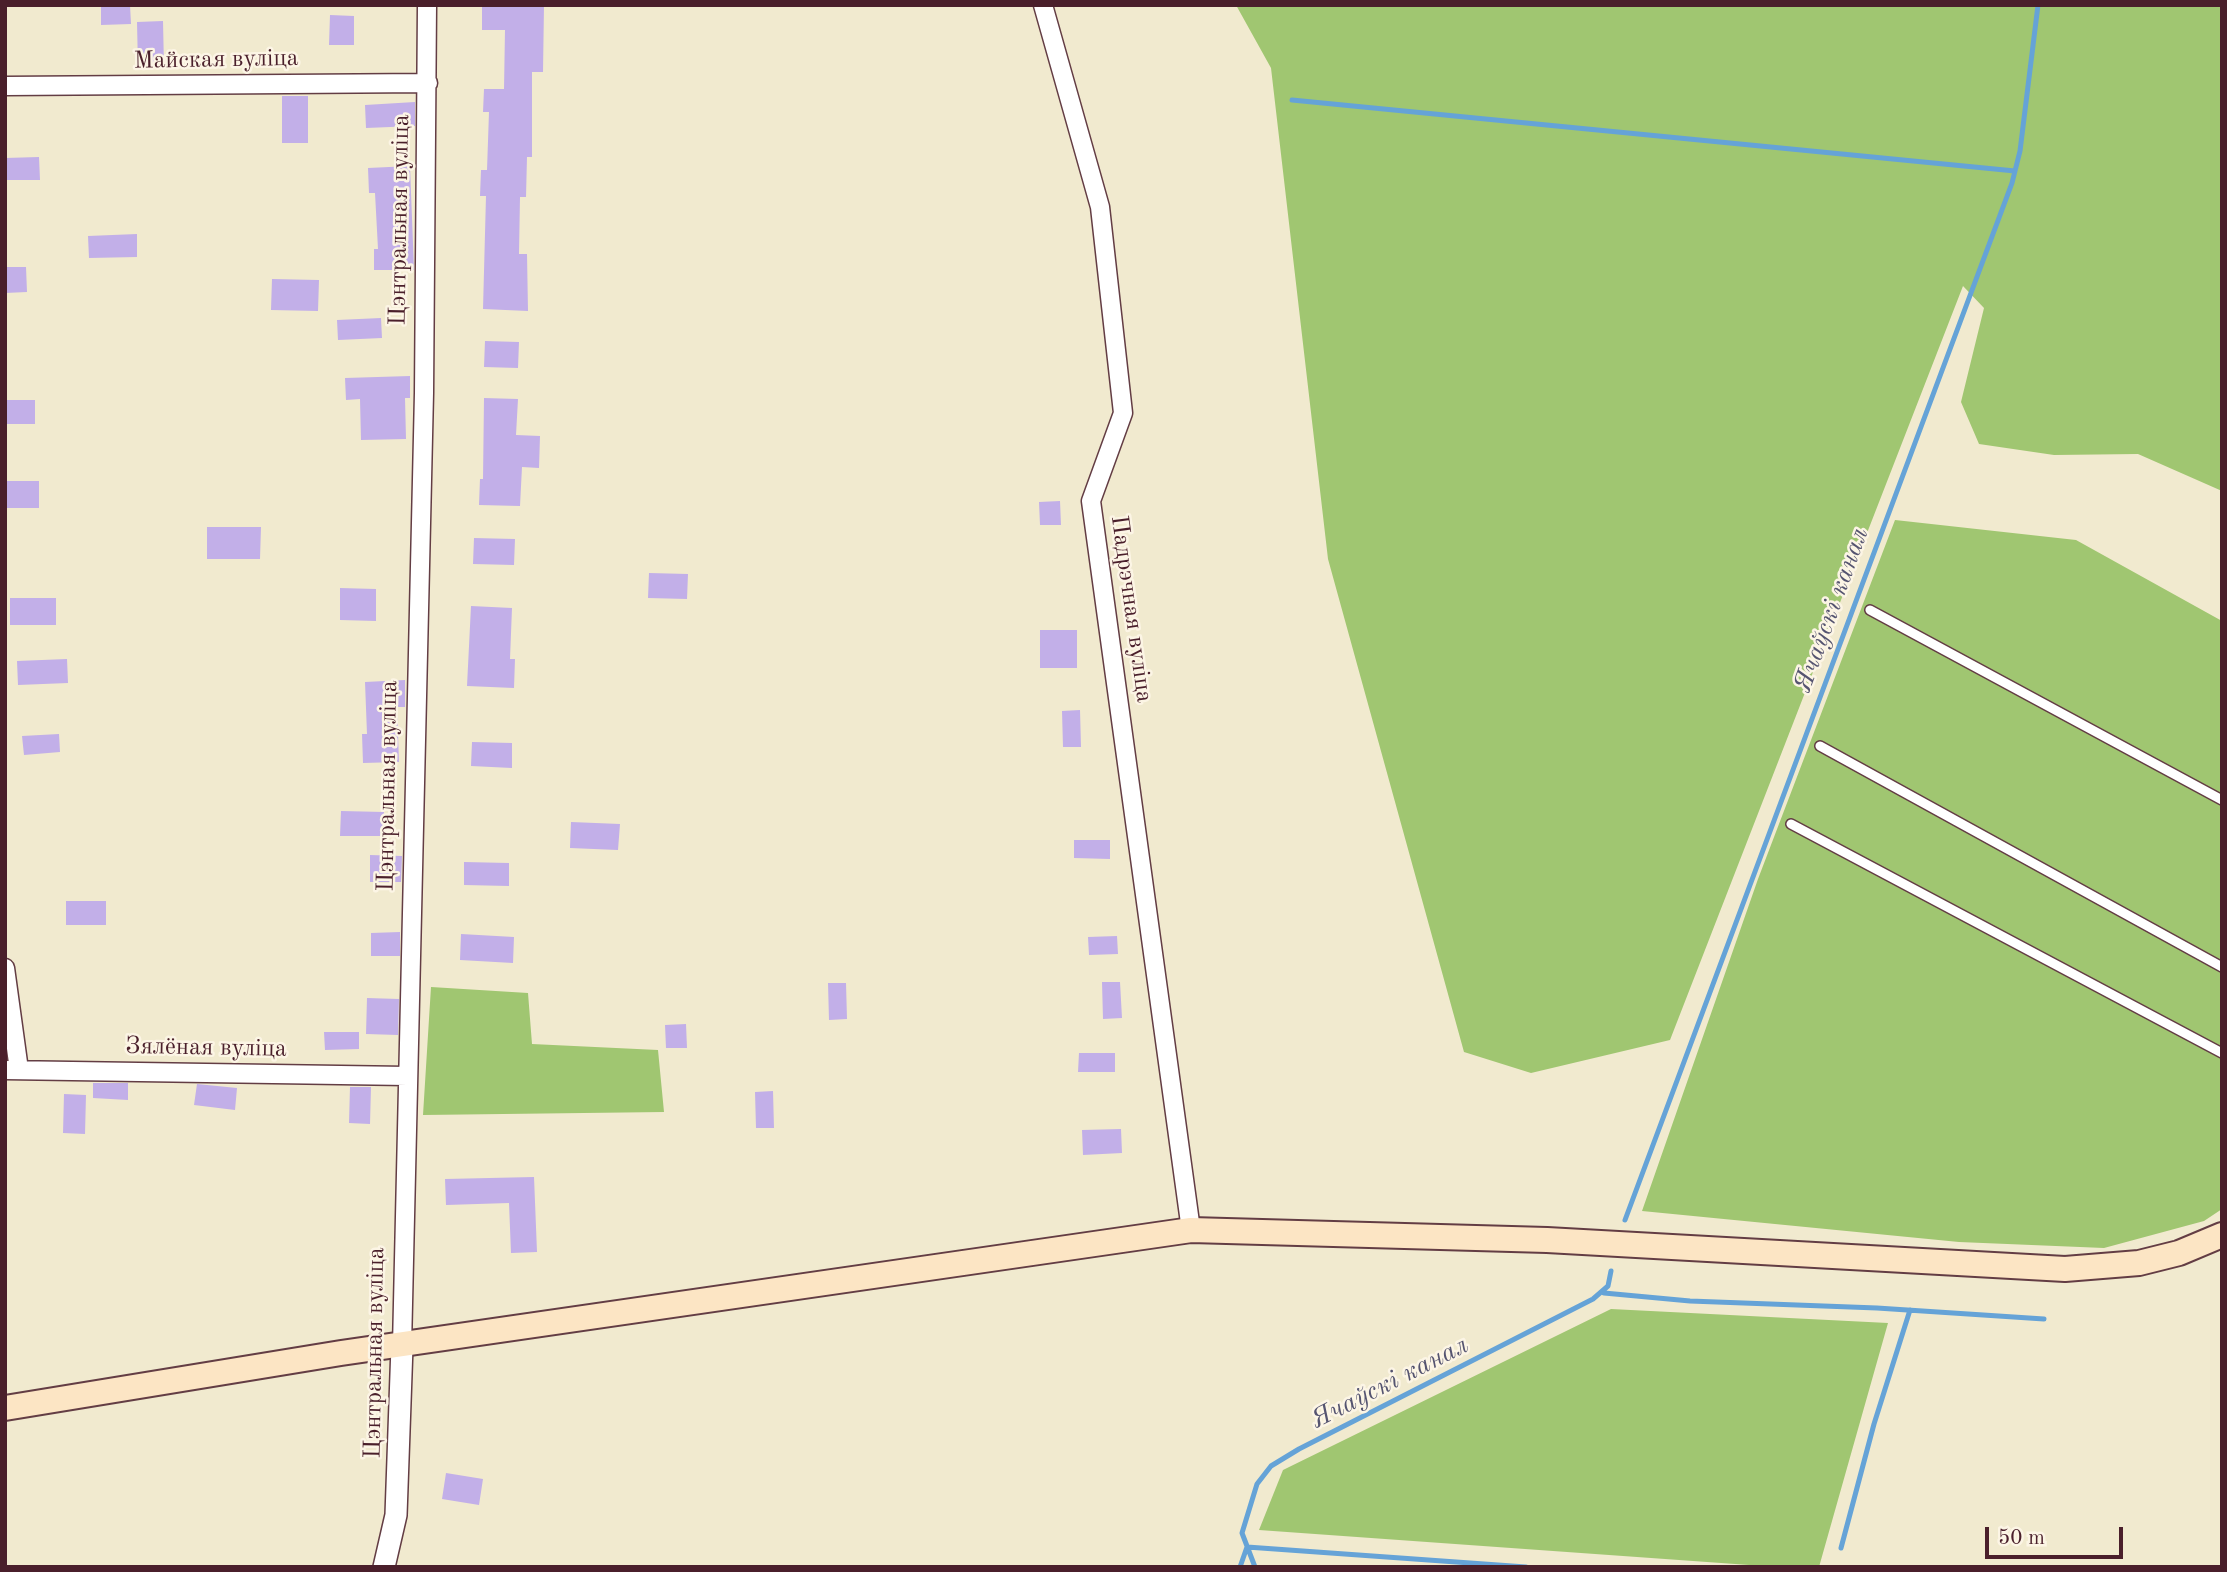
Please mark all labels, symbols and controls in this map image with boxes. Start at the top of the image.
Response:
street label: Майская вуліца [133,44,299,76]
street label: Цэнтральная вуліца [384,114,416,326]
street label: Падрэчная вуліца [1104,514,1158,704]
water label: Ячаўскі канал [1788,524,1876,696]
street label: Цэнтральная вуліца [372,680,404,892]
street label: Зялёная вуліца [125,1032,287,1064]
street label: Цэнтральная вуліца [359,1247,391,1459]
water label: Ячаўскі канал [1306,1330,1474,1436]
scale bar [1989,1512,2127,1556]
text: 50 m [1998,1528,2045,1549]

